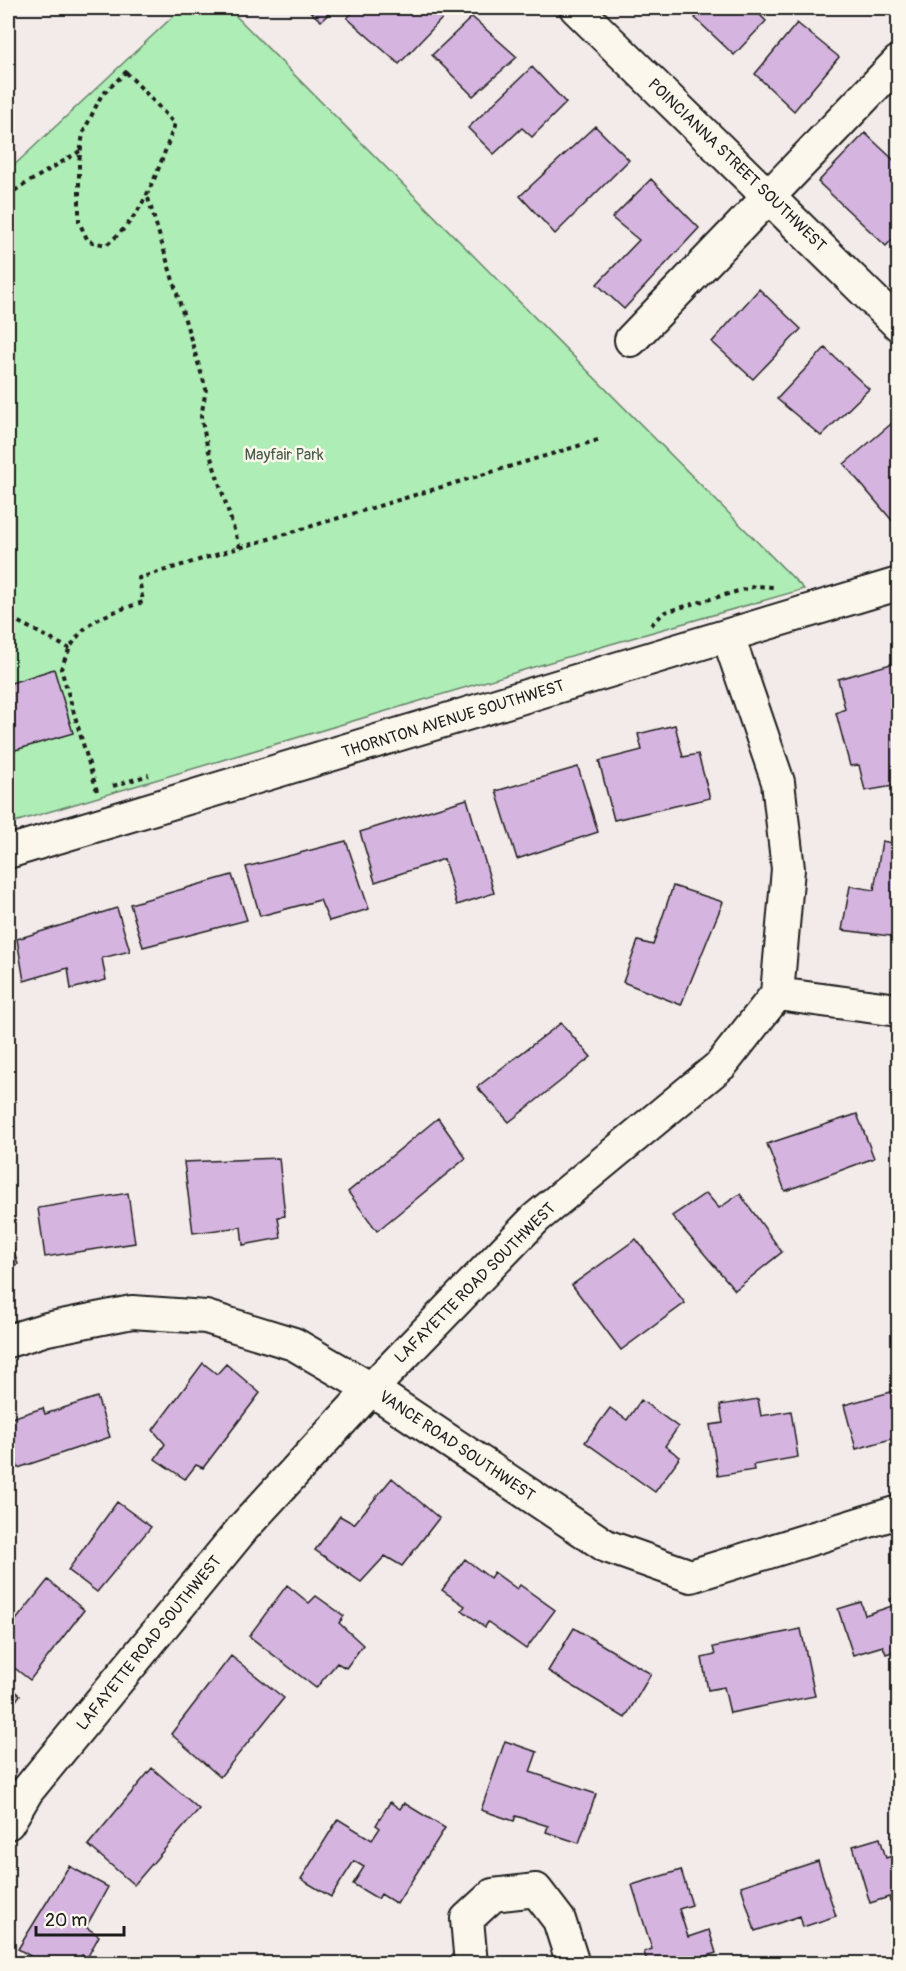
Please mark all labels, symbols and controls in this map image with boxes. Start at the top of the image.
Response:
street label: POINCIANNA STREET SOUTHWEST [644,74,830,256]
park label: Mayfair Park [244,445,324,465]
street label: THORNTON AVENUE SOUTHWEST [339,676,567,762]
street label: LAFAYETTE ROAD SOUTHWEST [390,1198,560,1368]
street label: VANCE ROAD SOUTHWEST [375,1386,539,1506]
street label: LAFAYETTE ROAD SOUTHWEST [72,1551,226,1734]
scale bar [36,1899,124,1937]
text: 20 m [45,1909,87,1932]

